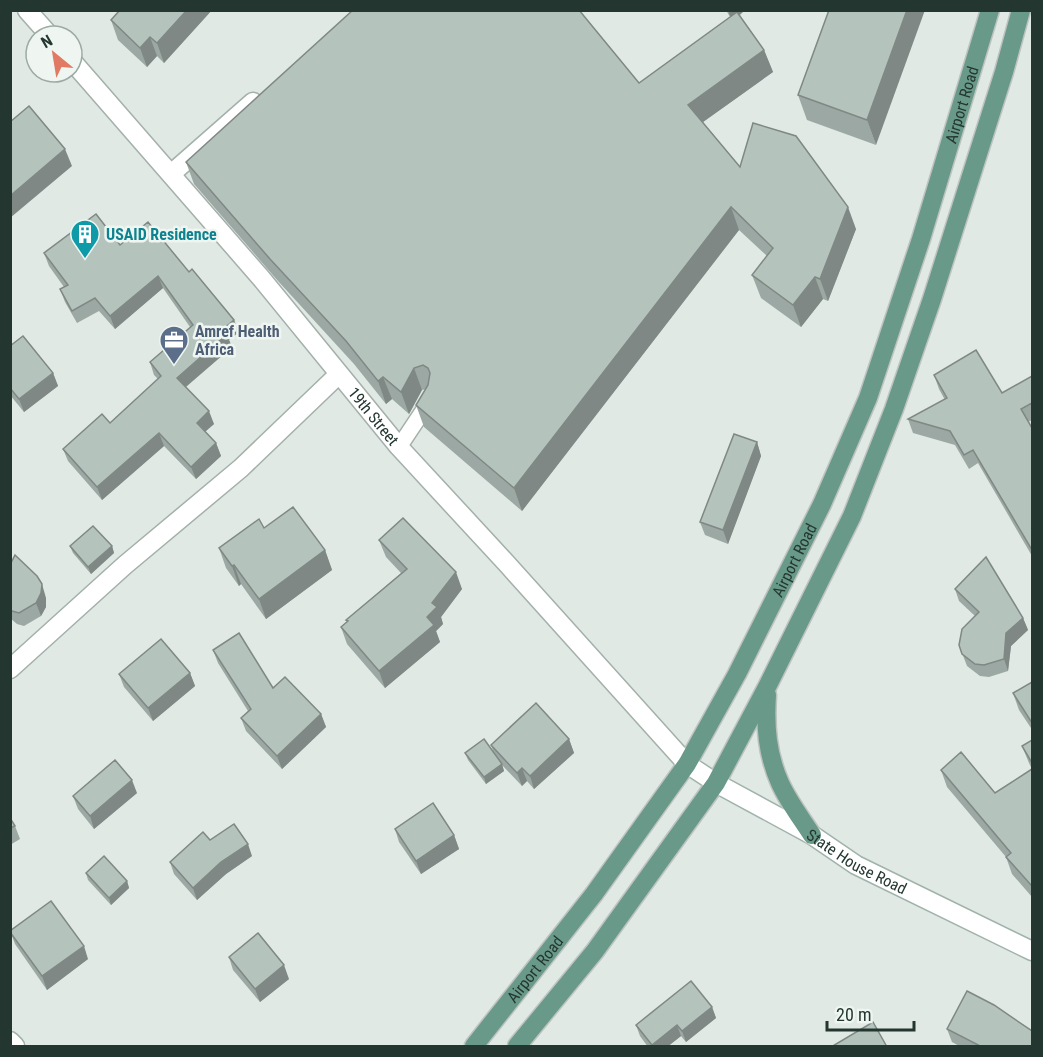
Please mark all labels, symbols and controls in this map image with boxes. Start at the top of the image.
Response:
north arrow [24,24,84,84]
text: N [38,31,56,52]
street label: Airport Road [941,64,983,146]
building icon: USAID Residence [69,218,101,260]
place label: USAID Residence [106,225,217,244]
place label: Amref Health Africa [195,322,280,359]
office icon: Amref Health Africa [158,324,190,366]
street label: 19th Street [344,383,403,449]
street label: Airport Road [768,520,821,600]
street label: State House Road [803,825,910,898]
street label: Airport Road [503,932,567,1006]
scale bar [827,994,914,1032]
text: 20 m [836,1004,871,1025]

